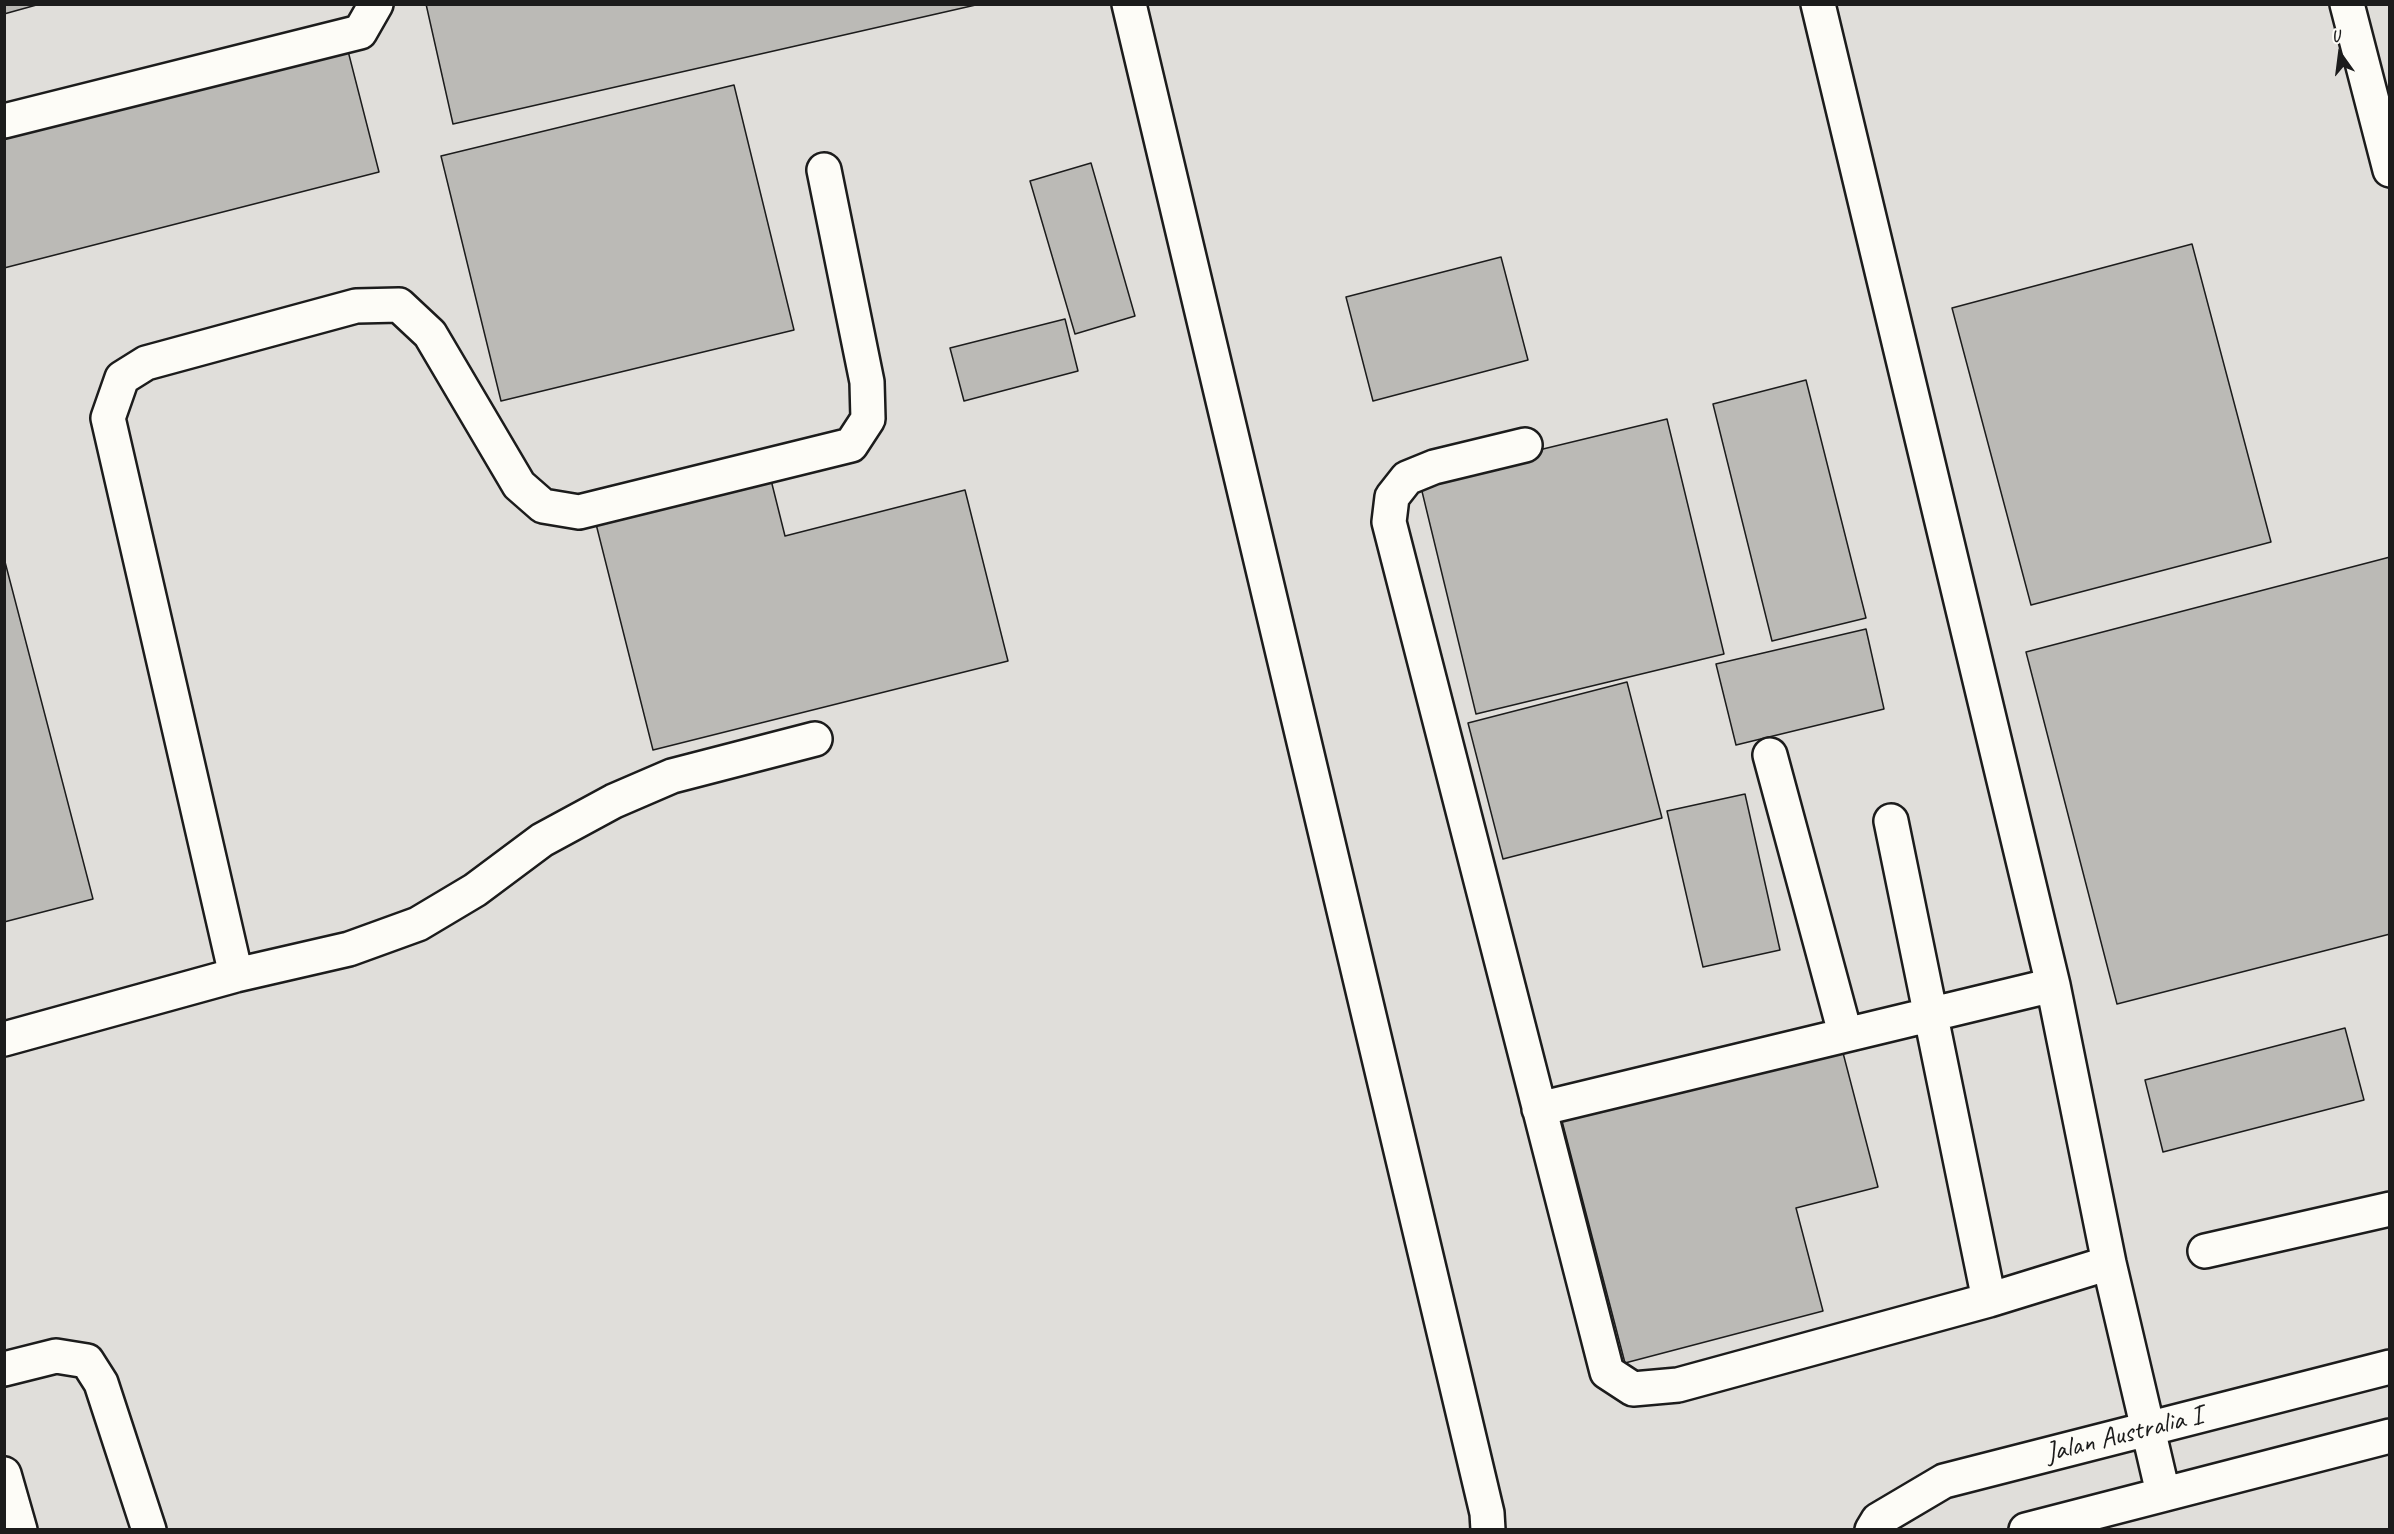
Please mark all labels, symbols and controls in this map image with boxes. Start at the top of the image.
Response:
north arrow [2310,24,2370,84]
text: U [2329,26,2342,47]
street label: Jalan Australia I [2042,1399,2206,1471]

